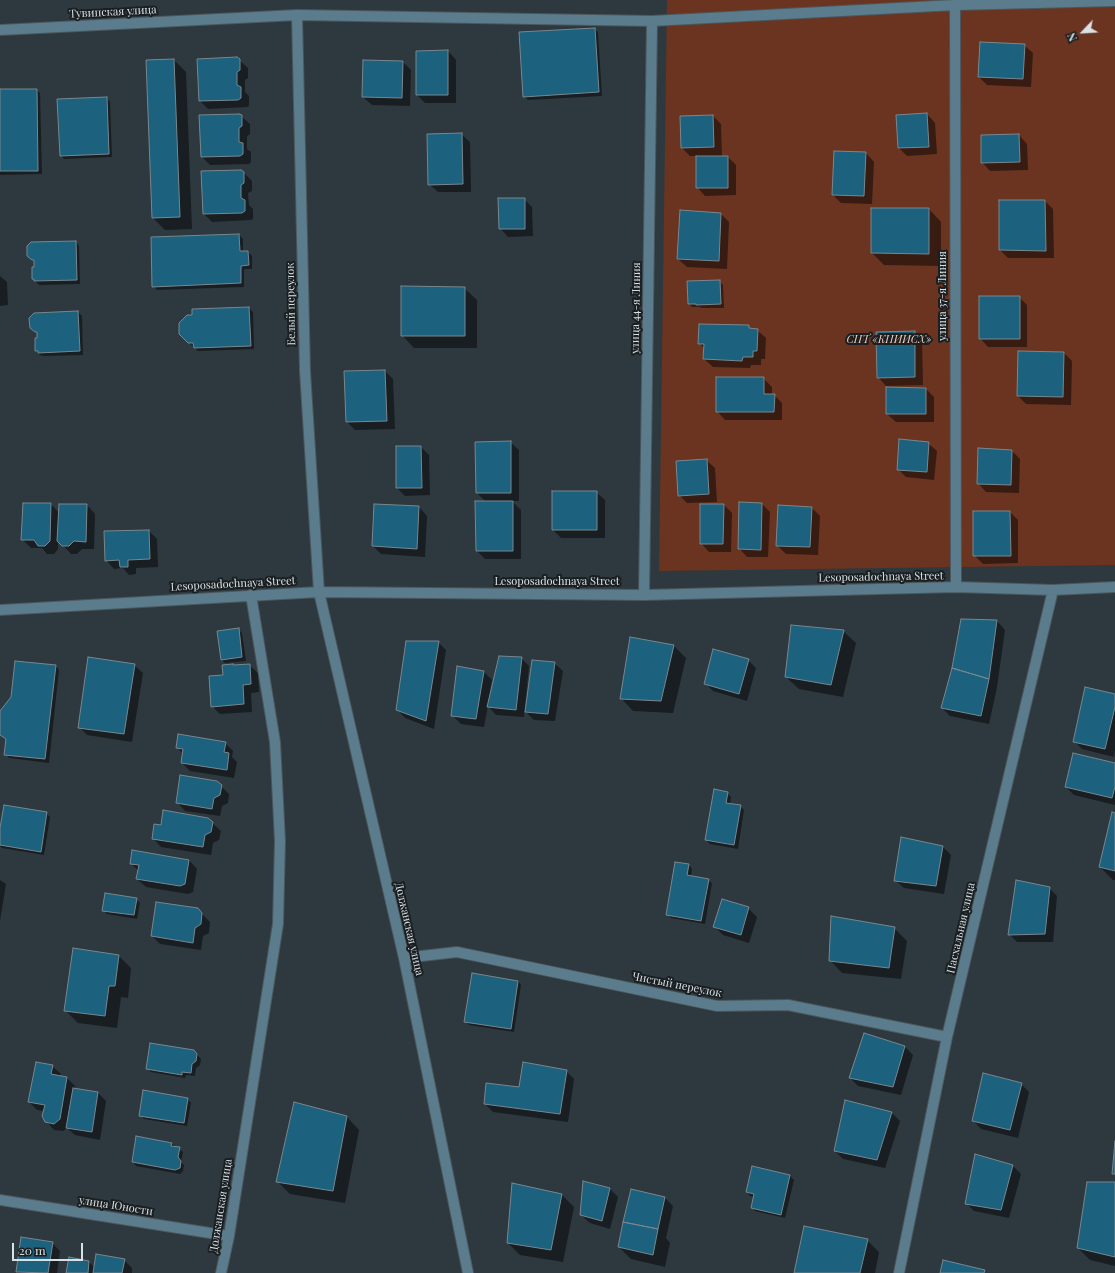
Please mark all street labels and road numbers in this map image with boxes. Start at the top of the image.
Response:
street label: Тувинская улица [69,3,157,21]
street label: улица 37-я Линия [936,251,950,341]
street label: Белый переулок [284,262,298,346]
street label: улица 44-я Линия [629,262,643,354]
street label: Lesoposadochnaya Street [818,569,944,585]
street label: Lesoposadochnaya Street [170,574,296,594]
street label: Lesoposadochnaya Street [494,575,620,589]
street label: Должанская улица [392,881,426,977]
street label: Пасхальная улица [944,881,978,975]
street label: Чистый переулок [631,970,723,1000]
street label: Должанская улица [207,1158,235,1254]
street label: улица Юности [78,1194,154,1218]

